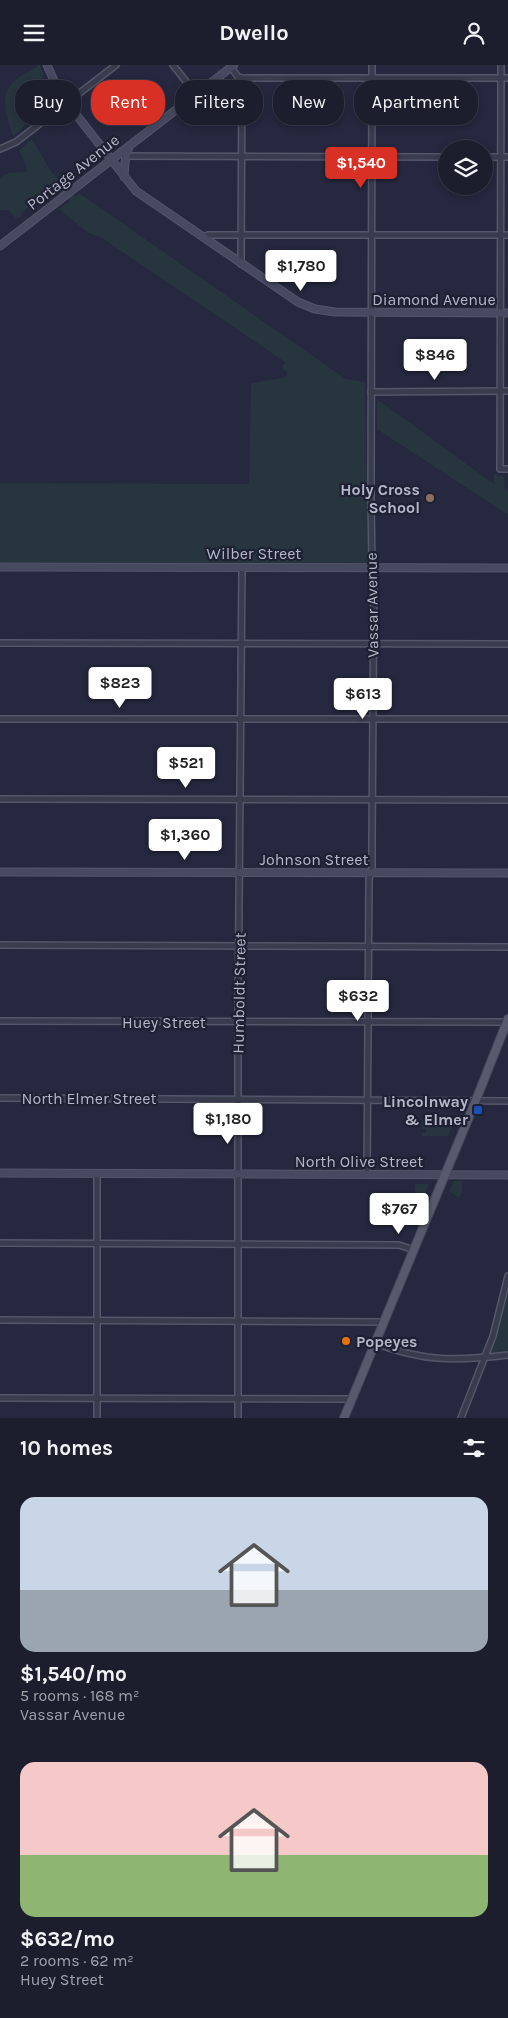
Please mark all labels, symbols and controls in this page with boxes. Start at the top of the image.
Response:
icon: menu [20,19,48,47]
icon: person [460,19,488,47]
text: Dwello [219,20,289,46]
chip: Buy [15,80,81,125]
chip: Rent [91,80,165,125]
chip: Filters [175,80,263,125]
chip: New [273,80,344,125]
chip: Apartment [354,80,478,125]
street label: Portage Avenue [23,130,123,214]
map controls [438,140,493,195]
button: layers [438,140,493,195]
pin: $1,540 [320,147,402,189]
text: $1,540 [336,153,386,172]
pin: $1,780 [260,249,342,292]
text: $1,780 [276,256,326,275]
street label: Diamond Avenue [372,290,496,309]
pin: $846 [405,339,465,381]
text: $846 [415,345,455,364]
place label: Holy Cross School [340,480,420,517]
marker: Holy Cross School [424,492,436,504]
street label: Wilber Street [207,544,301,563]
street label: Vassar Avenue [362,552,382,658]
pin: $823 [90,667,150,709]
text: $823 [100,673,141,692]
pin: $613 [333,677,393,720]
text: $613 [345,684,381,703]
pin: $521 [156,747,216,789]
text: $521 [168,753,204,772]
pin: $1,360 [144,819,226,861]
text: $1,360 [160,825,210,844]
street label: Johnson Street [259,850,369,869]
street label: Humboldt Street [228,932,250,1054]
pin: $632 [328,979,388,1022]
text: $632 [338,986,378,1005]
street label: Huey Street [122,1013,206,1032]
street label: North Elmer Street [21,1089,157,1108]
place label: Lincolnway & Elmer [383,1092,469,1129]
pin: $1,180 [187,1103,269,1145]
marker: Lincolnway & Elmer [472,1104,484,1116]
text: $1,180 [205,1109,251,1128]
street label: North Olive Street [295,1152,423,1171]
pin: $767 [369,1193,429,1235]
text: $767 [381,1199,417,1218]
place label: Popeyes [356,1332,418,1351]
marker: Popeyes [340,1335,352,1347]
icon: filters [460,1434,488,1462]
text: 10 homes [20,1436,113,1460]
icon: home [209,1530,299,1620]
text: $1,540/mo [20,1662,127,1686]
text: 5 rooms · 168 m² [20,1686,139,1705]
text: Vassar Avenue [20,1705,125,1724]
icon: home [209,1795,299,1885]
text: $632/mo [20,1927,115,1951]
text: 2 rooms · 62 m² [20,1951,134,1970]
text: Huey Street [20,1970,104,1989]

